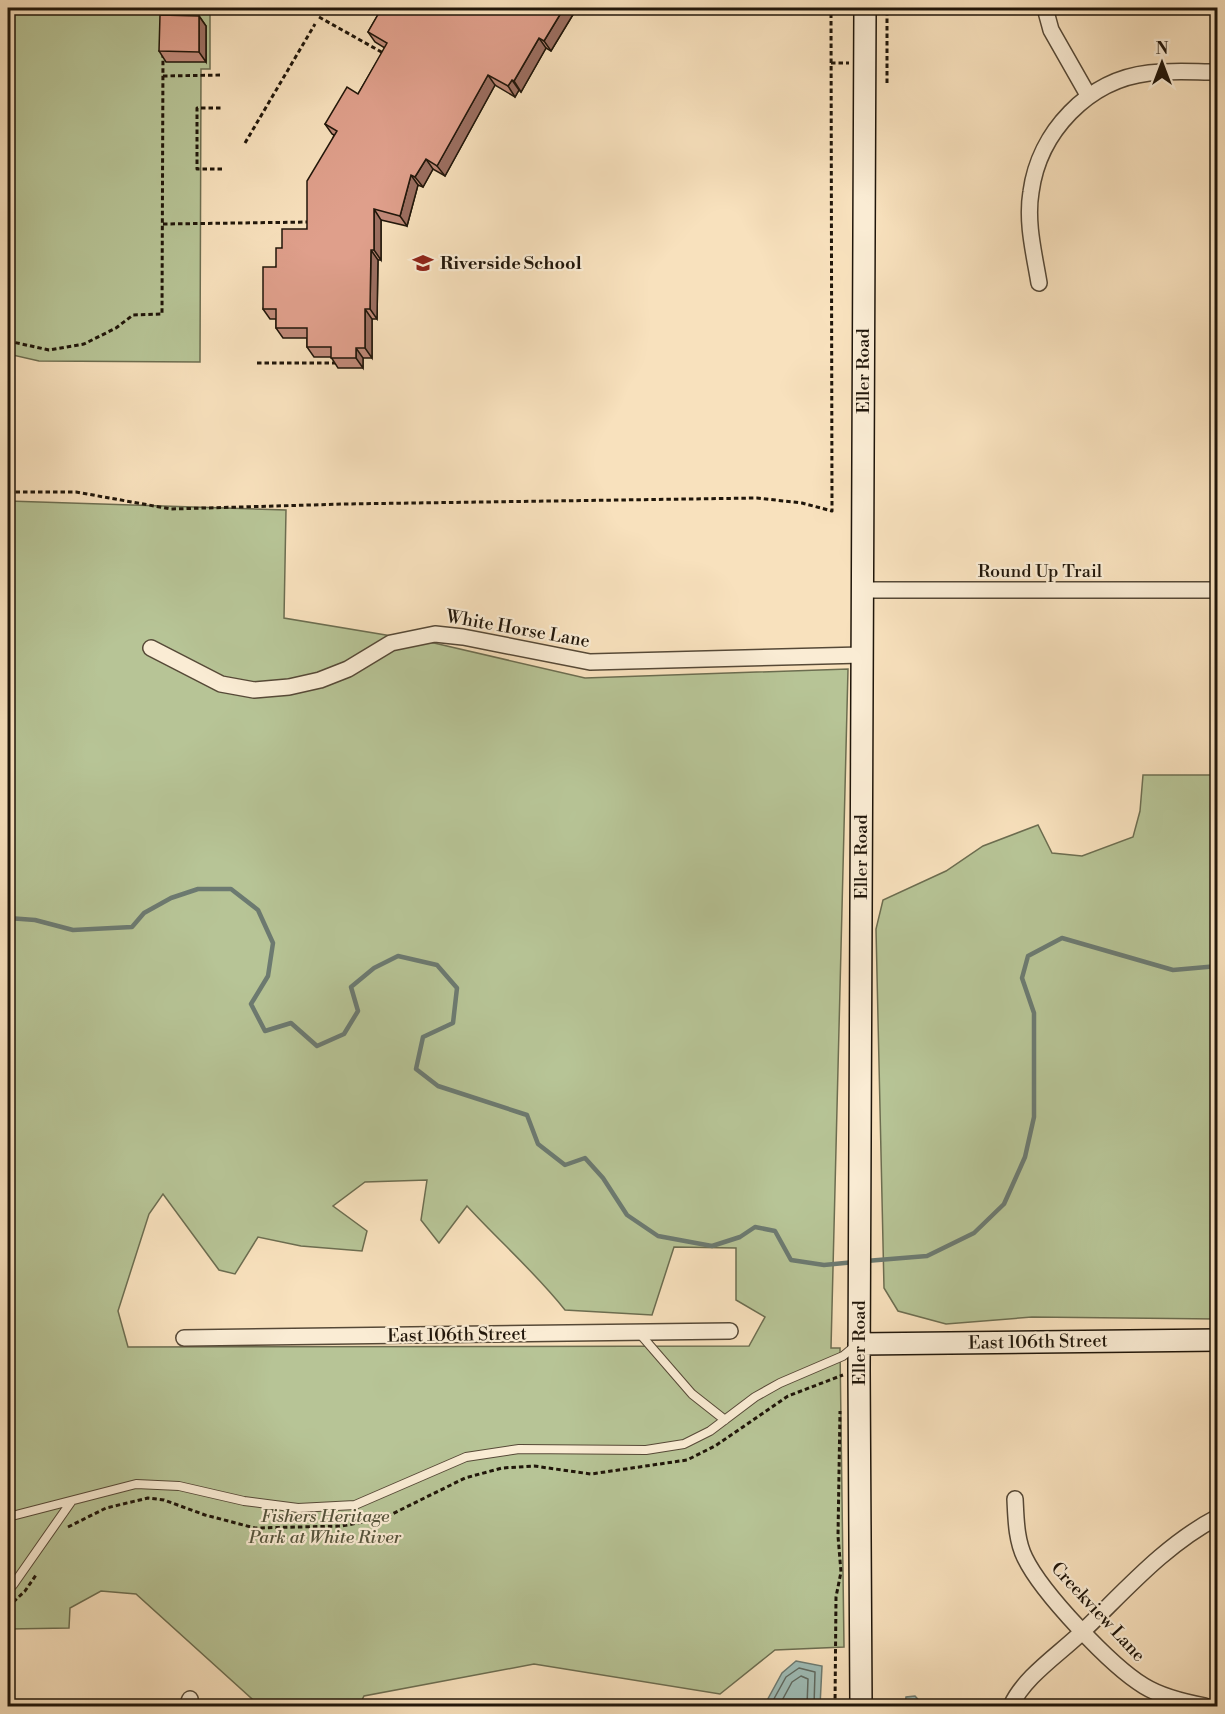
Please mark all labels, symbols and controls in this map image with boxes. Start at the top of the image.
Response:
north arrow [1132,33,1192,93]
text: N [1156,39,1169,59]
school or university icon: Riverside School [411,251,435,275]
place label: Riverside School [440,252,582,275]
street label: Eller Road [852,328,875,414]
street label: Round Up Trail [978,560,1103,583]
street label: White Horse Lane [443,605,592,653]
street label: Eller Road [850,814,873,900]
street label: Eller Road [848,1300,871,1386]
street label: East 106th Street [387,1322,528,1348]
street label: East 106th Street [968,1329,1109,1355]
park label: Fishers Heritage Park at White River [248,1505,402,1549]
street label: Creekview Lane [1046,1557,1150,1667]

